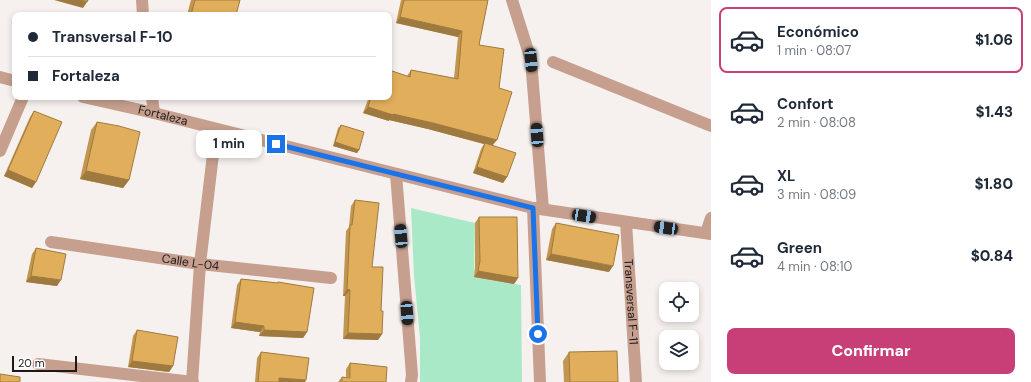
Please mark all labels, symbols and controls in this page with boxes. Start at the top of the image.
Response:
icon: car [729,22,765,58]
text: Económico [777,22,859,42]
text: Transversal F-10 [52,27,173,47]
text: $1.06 [975,30,1013,50]
text: 1 min · 08:07 [777,42,851,59]
car [524,48,538,72]
text: Fortaleza [52,66,120,86]
icon: car [729,94,765,130]
text: Confort [777,94,834,114]
street label: Fortaleza [137,102,189,129]
text: $1.43 [976,102,1013,122]
text: 2 min · 08:08 [777,114,856,131]
car [530,123,544,147]
callout: 1 min [196,130,262,158]
text: 1 min [213,135,245,152]
route end [267,135,285,153]
icon: car [729,166,765,202]
text: XL [777,166,795,186]
text: $1.80 [974,174,1013,194]
text: 3 min · 08:09 [777,186,856,203]
car [571,208,597,224]
car [653,220,679,236]
car [394,224,408,248]
icon: car [729,238,765,274]
text: Green [777,238,822,258]
text: $0.84 [971,246,1013,266]
street label: Calle L-04 [161,250,220,274]
text: 4 min · 08:10 [777,258,852,275]
street label: Transversal F-11 [620,259,642,345]
map controls [659,282,699,370]
button: locate [659,282,699,322]
car [400,301,414,325]
route start [529,325,547,343]
button: Confirmar [727,328,1015,374]
button: layers [659,330,699,370]
scale bar [12,354,77,373]
text: 20 m [18,356,44,370]

